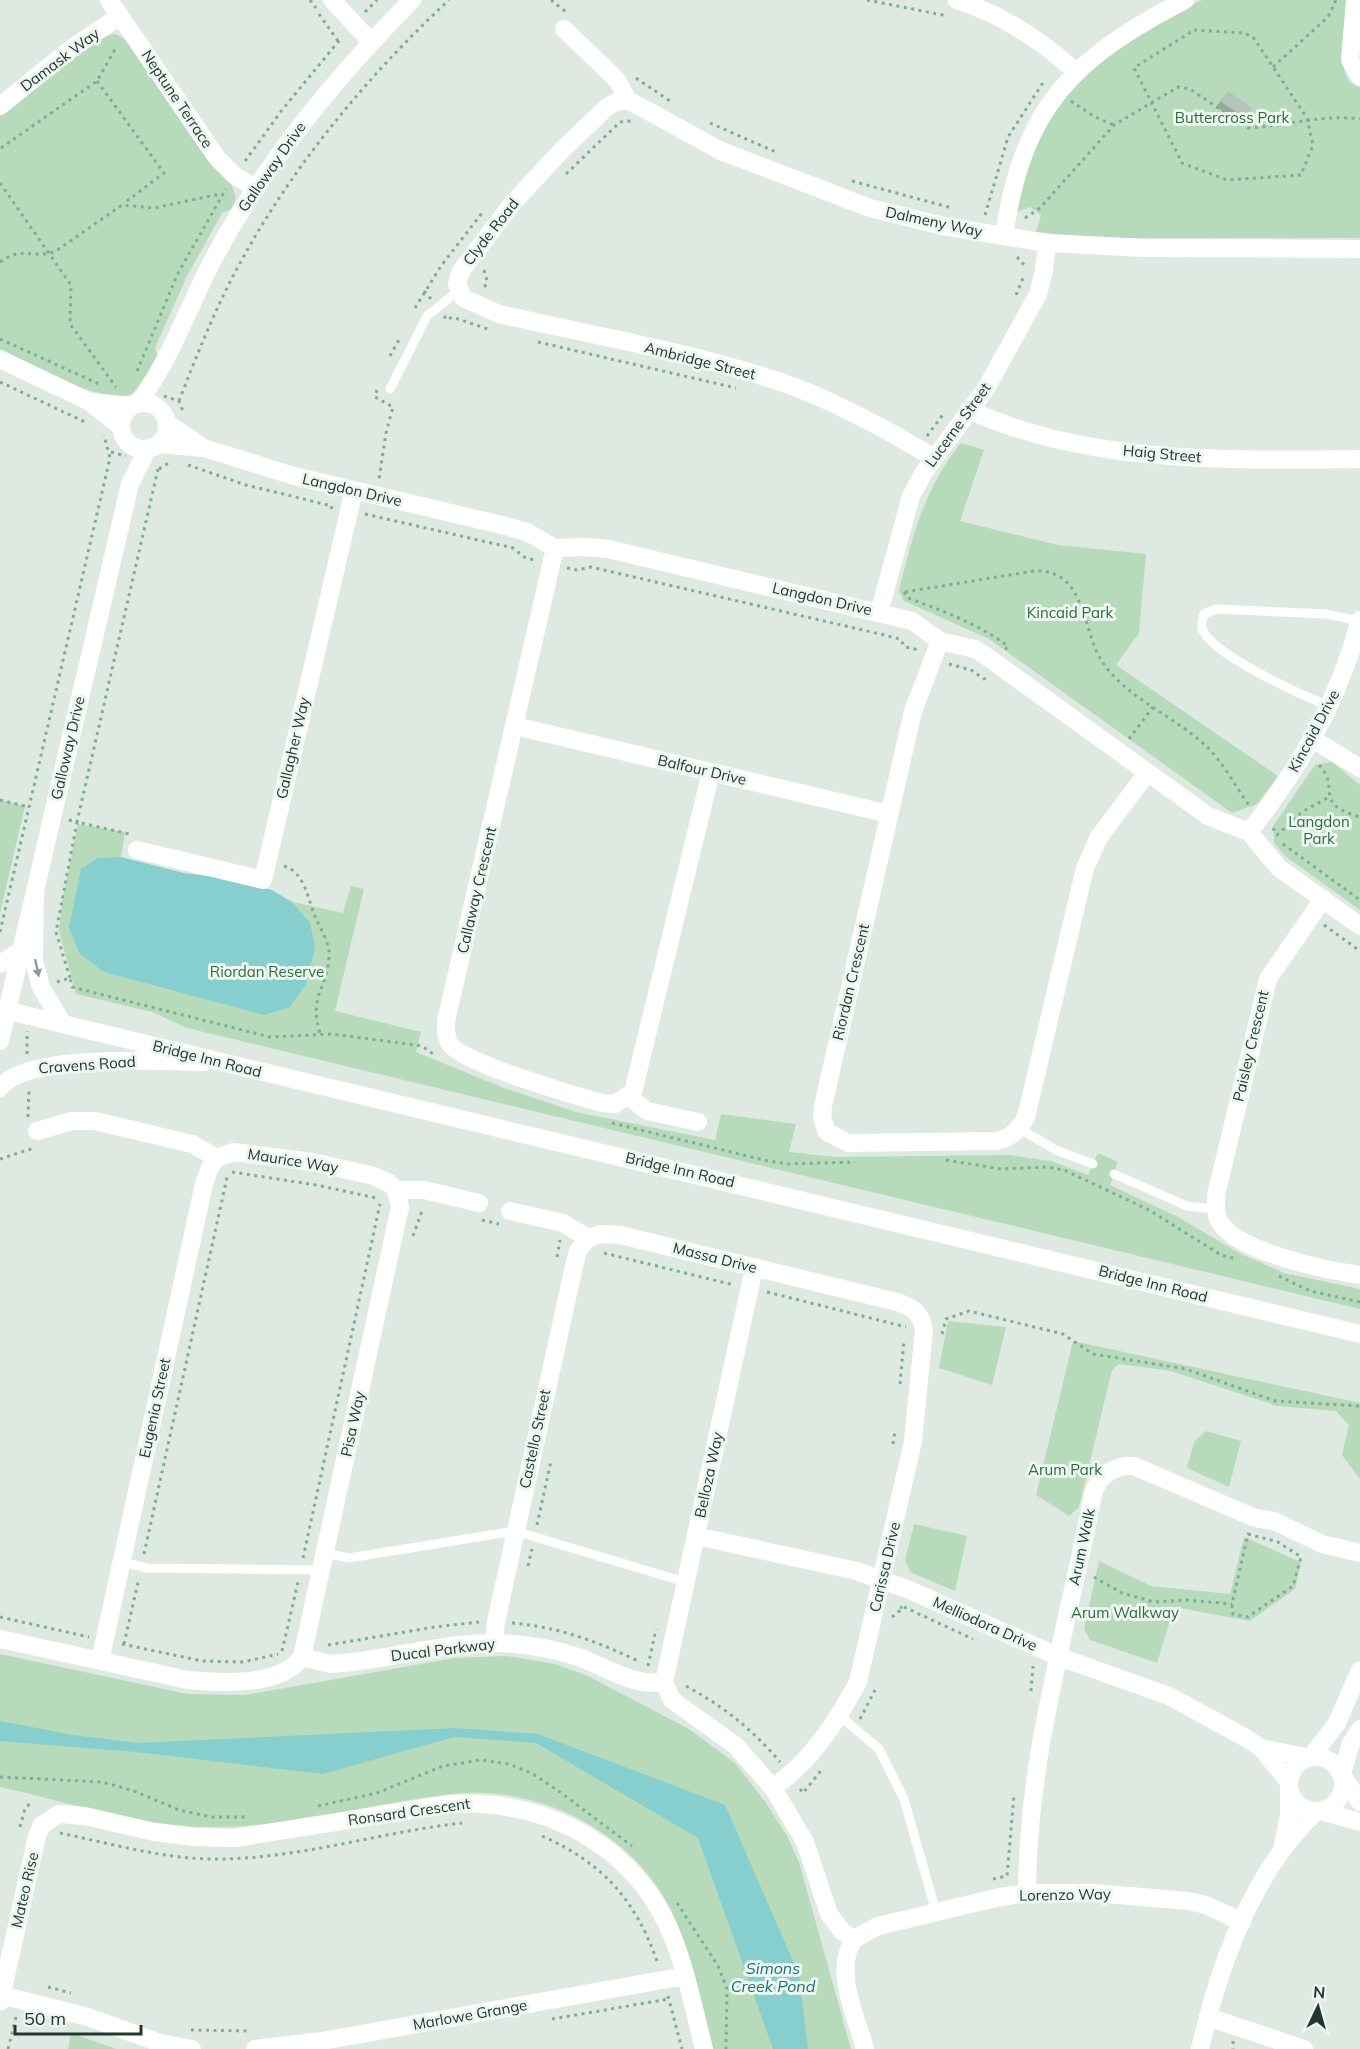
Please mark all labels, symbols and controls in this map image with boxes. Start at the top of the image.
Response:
street label: Damask Way [16,24,103,96]
street label: Neptune Terrace [138,46,217,151]
park label: Buttercross Park [1175,108,1289,127]
street label: Galloway Drive [234,118,310,215]
street label: Clyde Road [459,195,523,269]
street label: Dalmeny Way [884,202,984,241]
street label: Ambridge Street [643,338,758,383]
street label: Lucerne Street [921,379,995,471]
street label: Haig Street [1122,441,1202,466]
street label: Langdon Drive [301,469,404,510]
street label: Langdon Drive [771,578,874,619]
park label: Kincaid Park [1027,603,1113,622]
street label: Kincaid Drive [1284,686,1343,775]
street label: Galloway Drive [46,694,89,801]
street label: Gallagher Way [272,695,313,801]
street label: Balfour Drive [656,750,748,789]
park label: Langdon Park [1288,812,1350,848]
street label: Callaway Crescent [453,825,500,955]
street label: Riordan Crescent [828,922,873,1042]
one-way arrow [32,959,42,977]
park label: Riordan Reserve [210,962,324,981]
street label: Paisley Crescent [1228,988,1273,1103]
street label: Bridge Inn Road [151,1036,264,1081]
street label: Cravens Road [38,1052,136,1077]
street label: Maurice Way [246,1144,340,1177]
street label: Bridge Inn Road [624,1148,737,1191]
street label: Massa Drive [671,1238,759,1277]
street label: Bridge Inn Road [1097,1261,1210,1306]
street label: Eugenia Street [135,1356,174,1459]
street label: Castello Street [515,1388,554,1490]
street label: Pisa Way [336,1389,369,1458]
street label: Belloza Way [690,1430,727,1520]
park label: Arum Park [1028,1460,1102,1479]
street label: Arum Walk [1064,1506,1099,1587]
street label: Carissa Drive [865,1520,904,1614]
street label: Melliodora Drive [930,1592,1040,1655]
park label: Arum Walkway [1071,1603,1179,1622]
street label: Ducal Parkway [390,1634,496,1665]
street label: Ronsard Crescent [347,1794,471,1829]
street label: Mateo Rise [7,1850,42,1930]
street label: Lorenzo Way [1019,1884,1111,1905]
water label: Simons Creek Pond [731,1958,816,1996]
north arrow [1288,1977,1348,2037]
text: N [1312,1982,1326,2003]
street label: Marlowe Grange [411,1995,529,2034]
scale bar [15,1998,141,2036]
text: 50 m [24,2007,66,2030]

